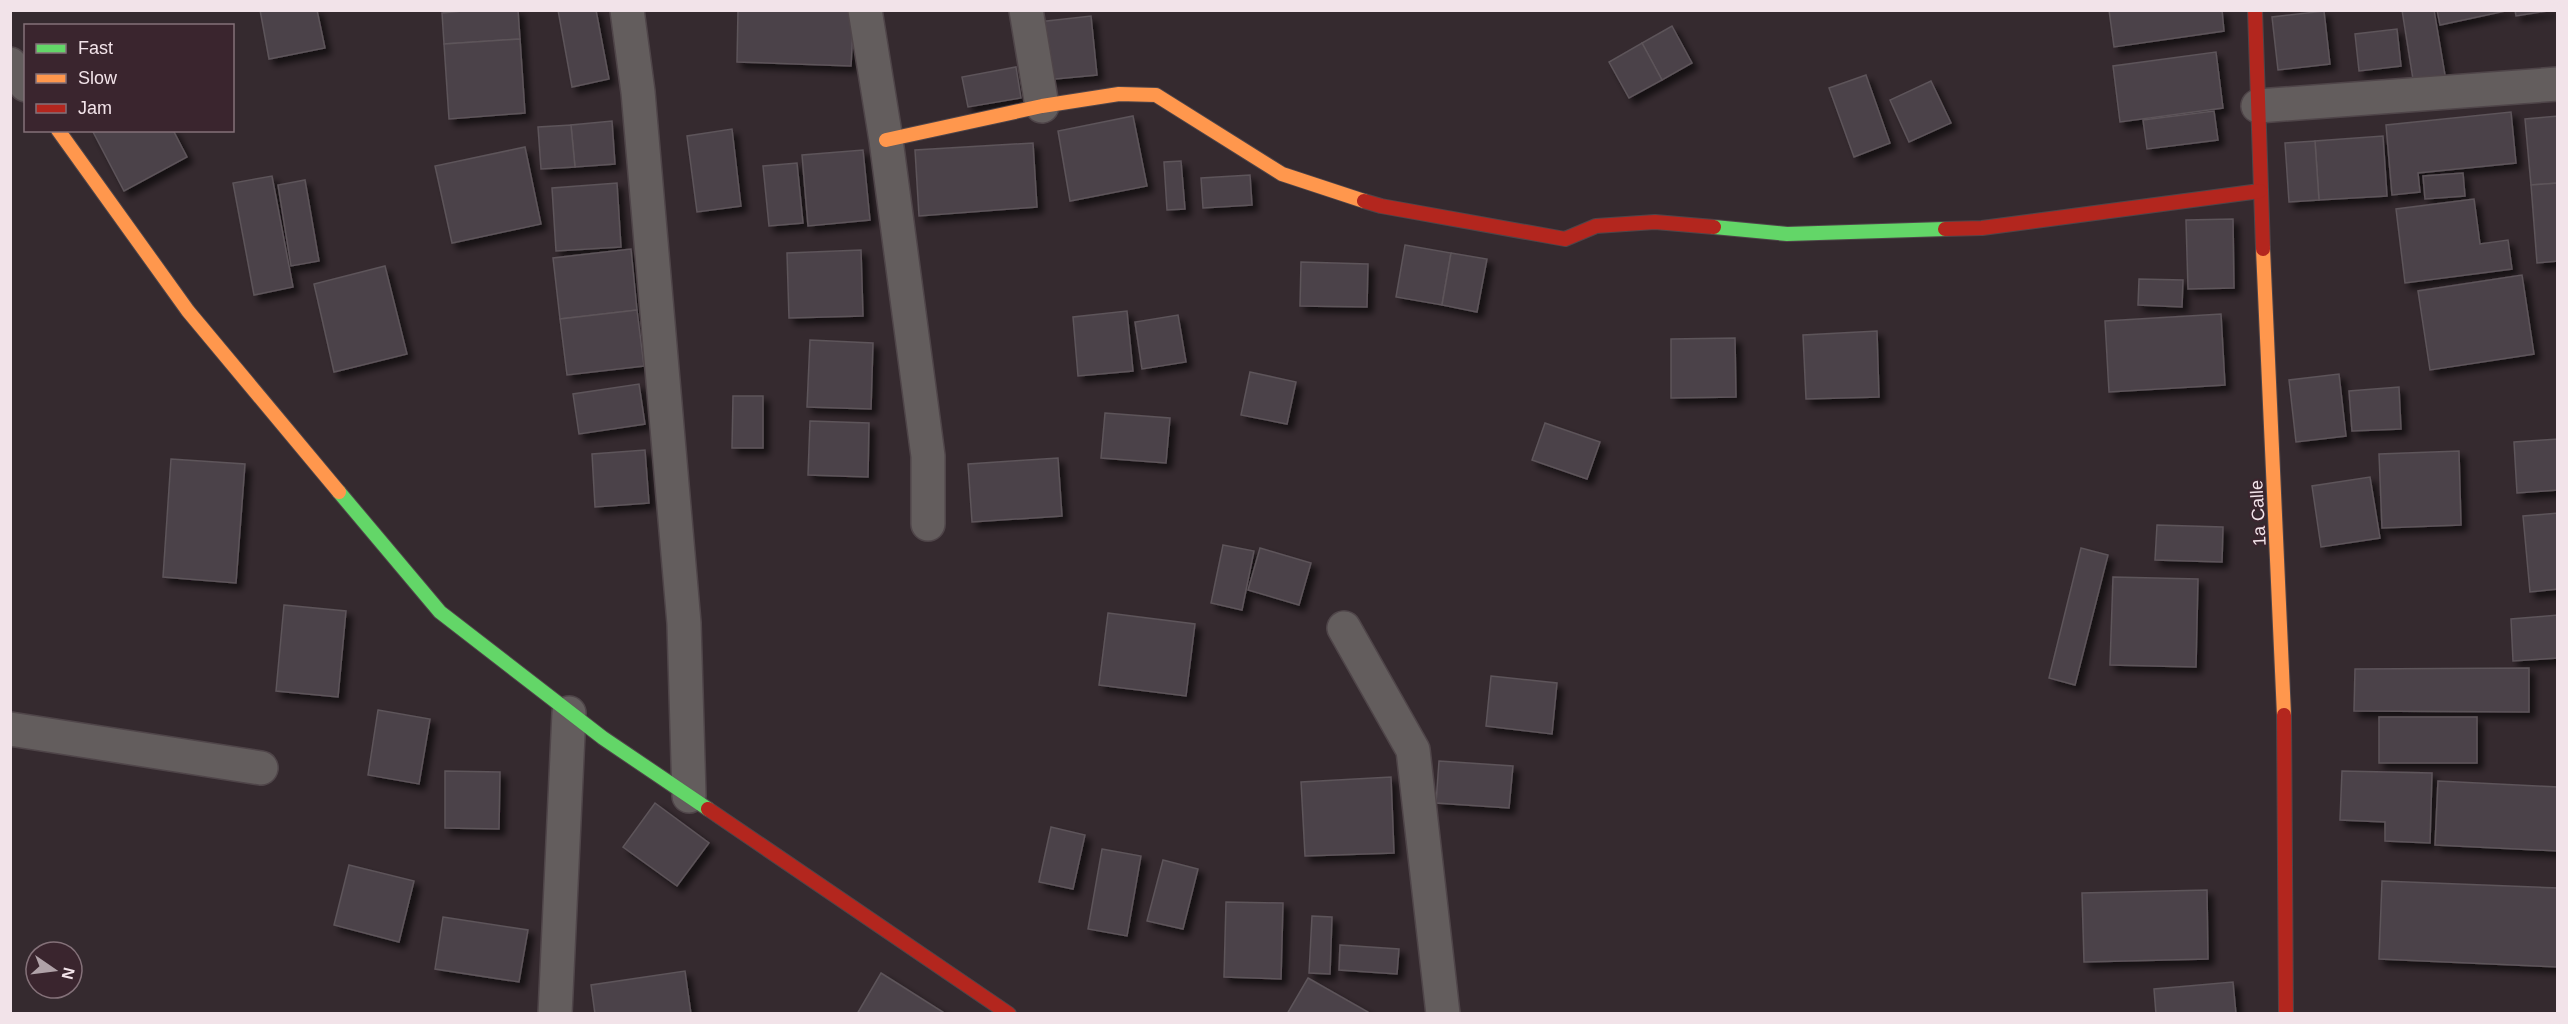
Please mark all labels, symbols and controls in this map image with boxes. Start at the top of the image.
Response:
legend [24,24,234,132]
text: Fast [78,38,113,58]
text: Slow [78,68,118,88]
text: Jam [78,98,112,118]
street label: 1a Calle [2246,479,2270,547]
north arrow [24,940,84,1000]
text: N [58,966,78,981]

